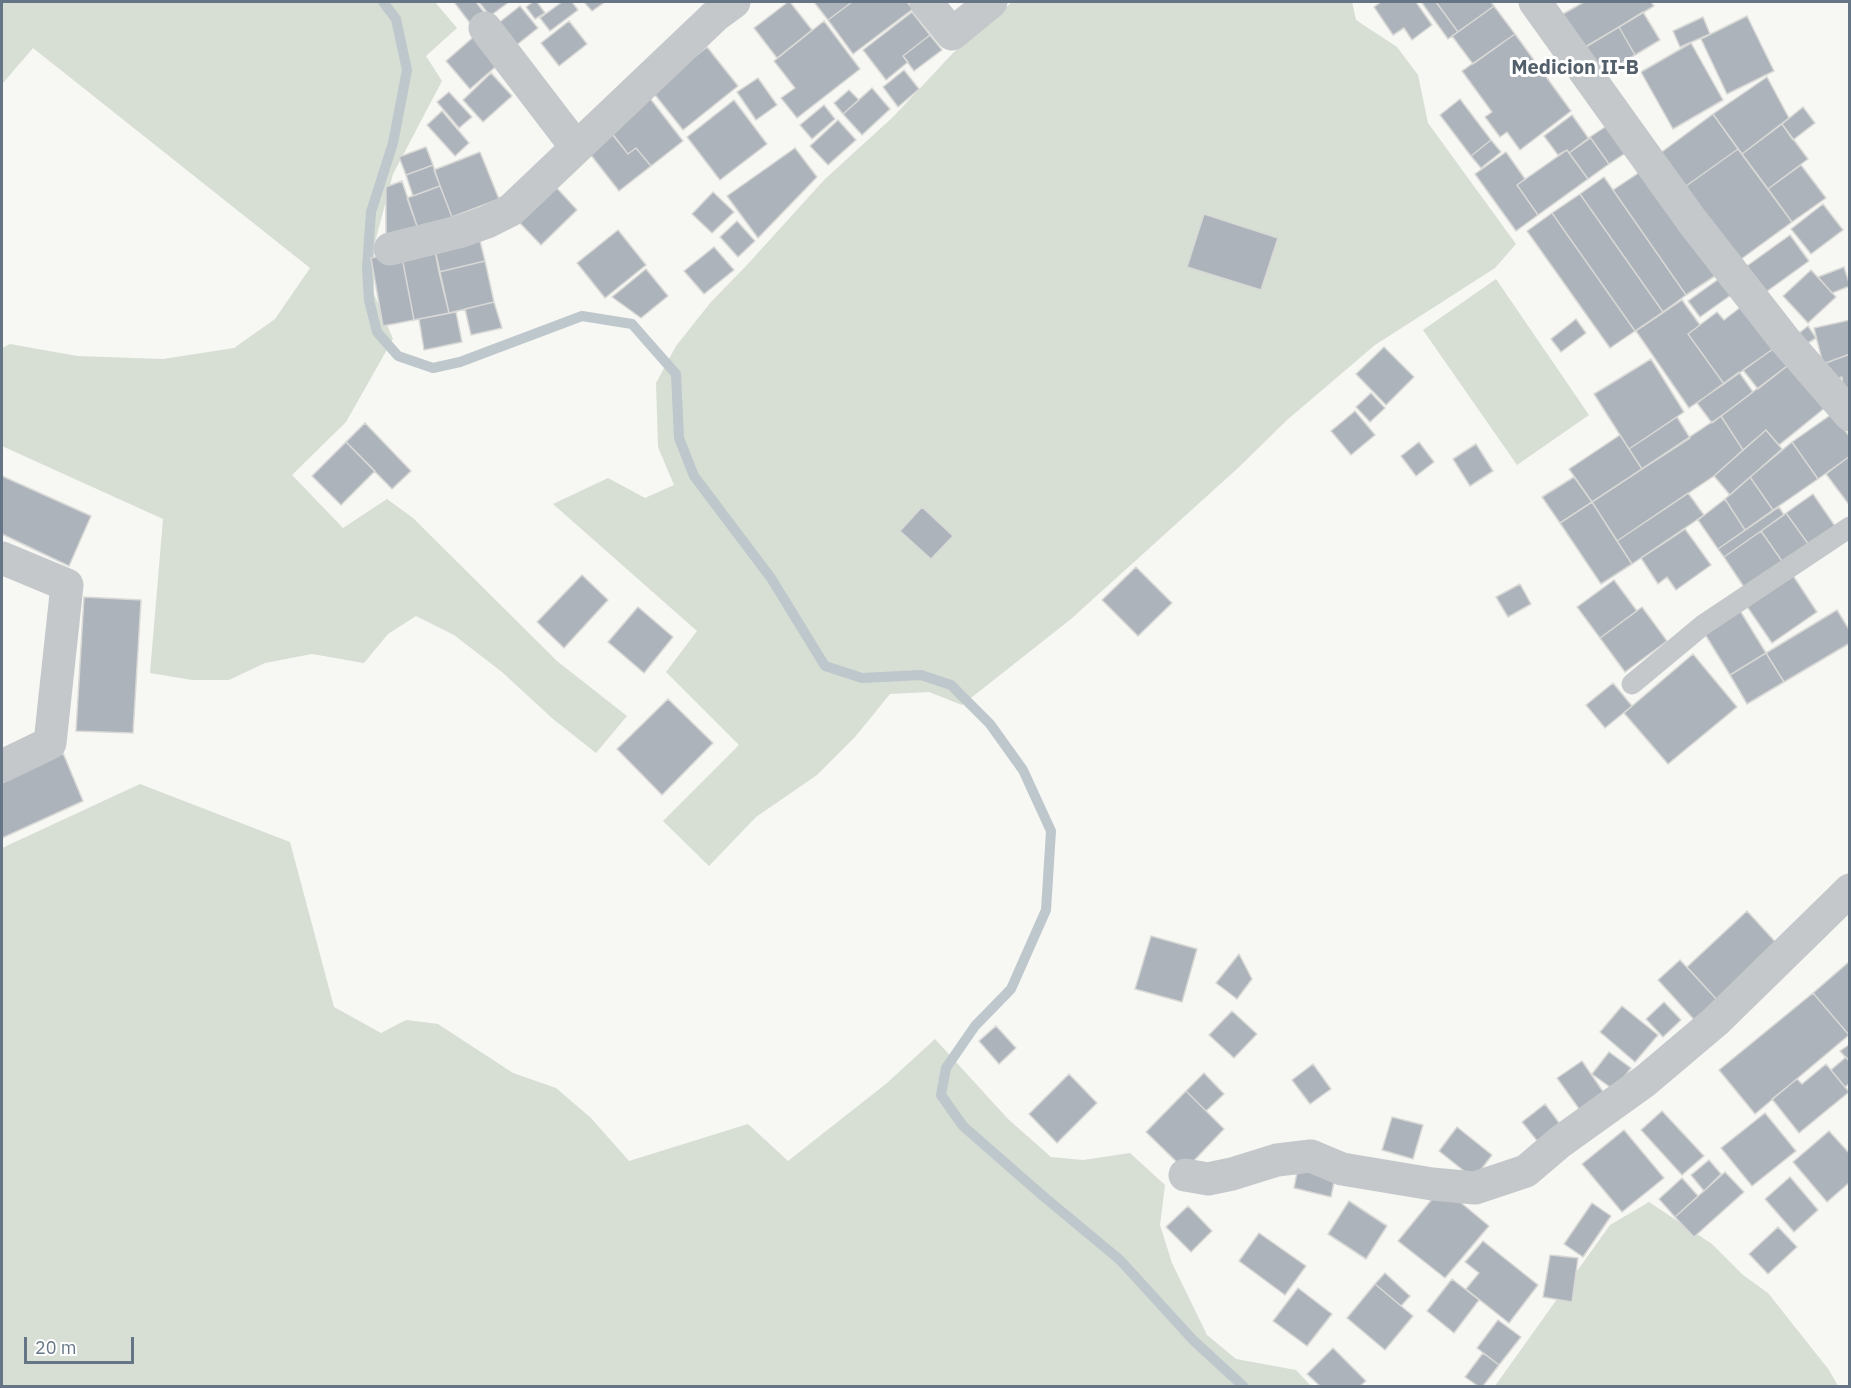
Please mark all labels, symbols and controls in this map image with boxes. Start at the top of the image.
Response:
district label: Medicion II-B [1511,56,1639,80]
scale bar [27,1325,136,1363]
text: 20 m [35,1336,77,1359]

